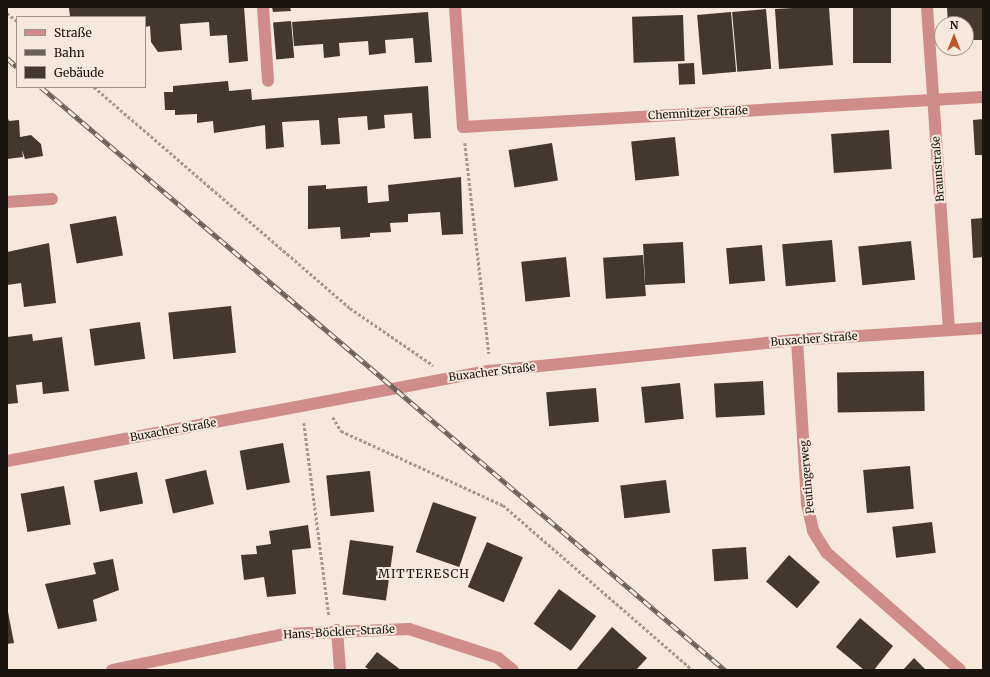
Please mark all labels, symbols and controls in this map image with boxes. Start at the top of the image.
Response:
legend [16,16,146,88]
north arrow [934,16,974,56]
text: N [950,18,958,32]
text: Straße [54,25,92,40]
text: Bahn [54,45,85,60]
text: Gebäude [54,65,104,80]
street label: Chemnitzer Straße [648,104,748,122]
street label: Braunstraße [929,136,947,202]
street label: Buxacher Straße [770,329,858,349]
street label: Buxacher Straße [448,360,536,384]
street label: Buxacher Straße [129,416,217,444]
street label: Peutingerweg [797,440,817,514]
district label: MITTERESCH [378,567,470,581]
street label: Hans-Böckler-Straße [283,622,395,642]

